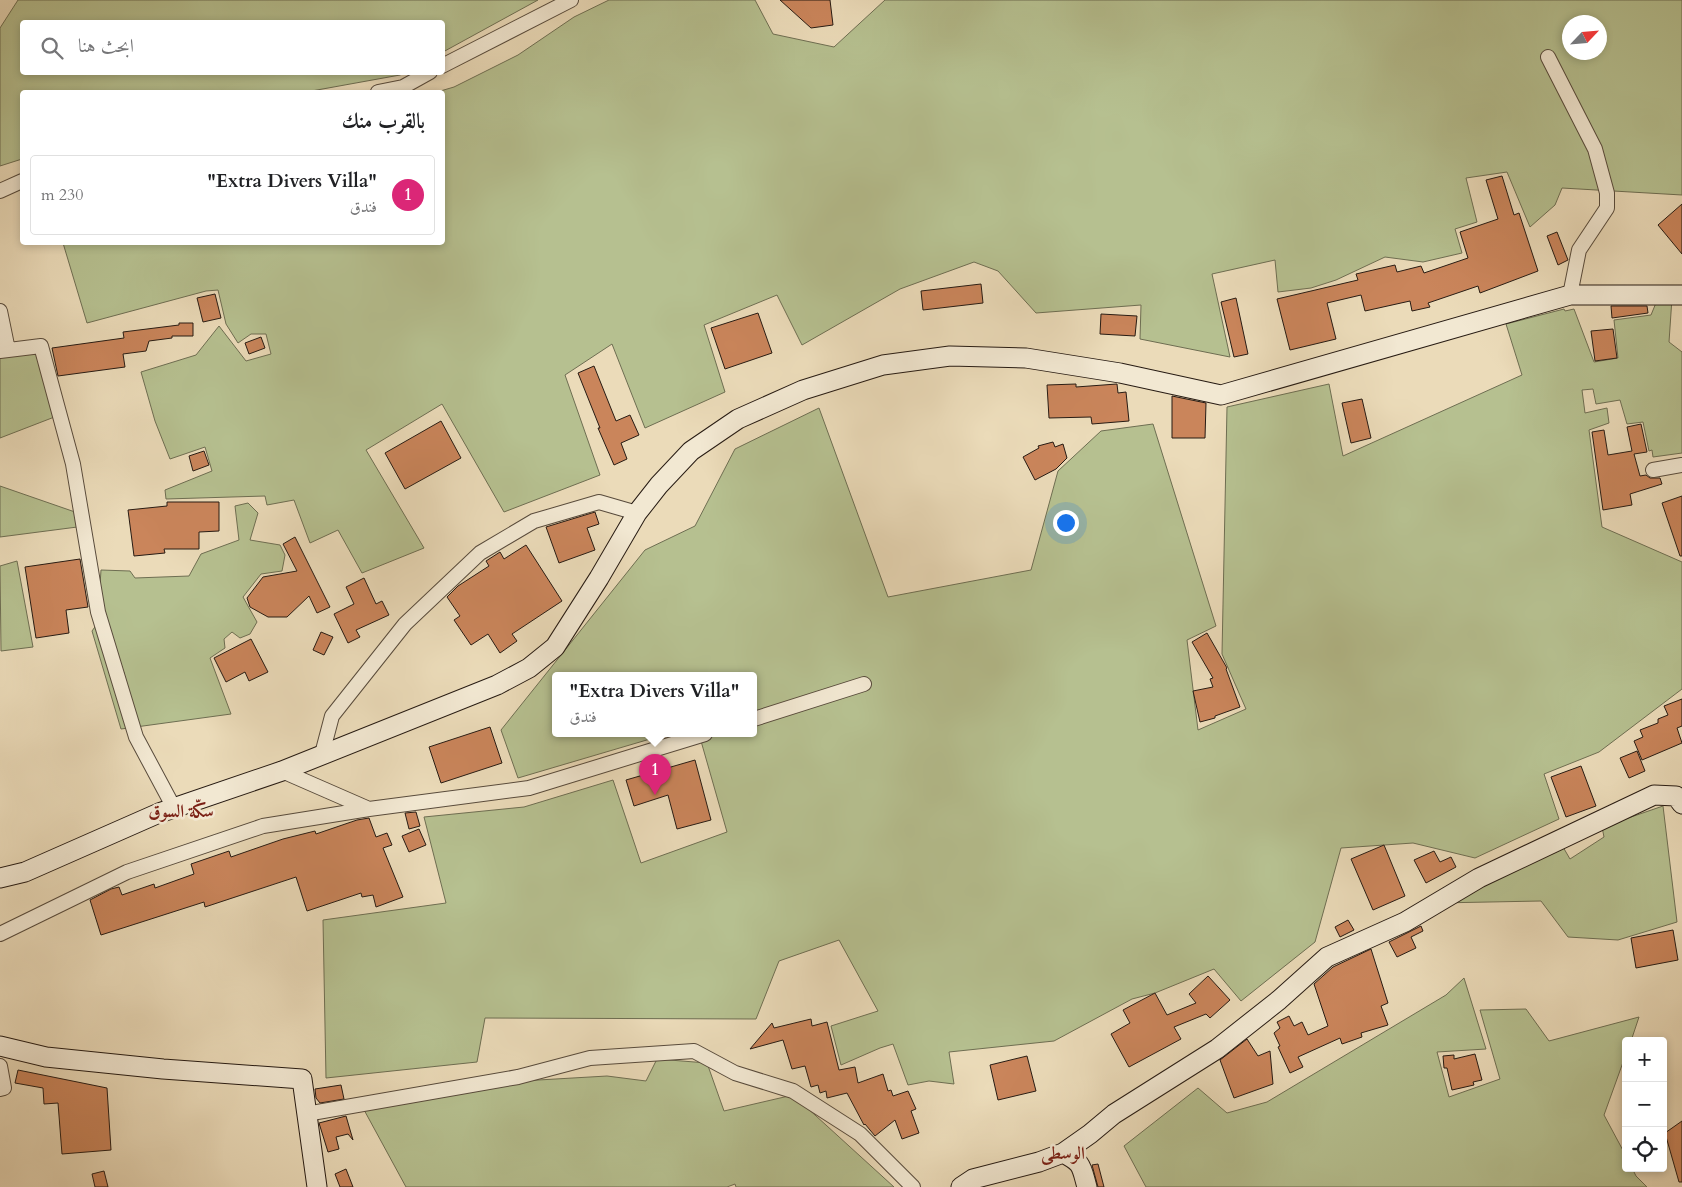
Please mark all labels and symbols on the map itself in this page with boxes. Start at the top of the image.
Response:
north arrow [1562,15,1607,60]
your location [1053,510,1079,536]
pin: 1 [639,754,671,795]
district label: سكّة السوق [148,799,214,824]
district label: الوسطى [1041,1141,1085,1166]

